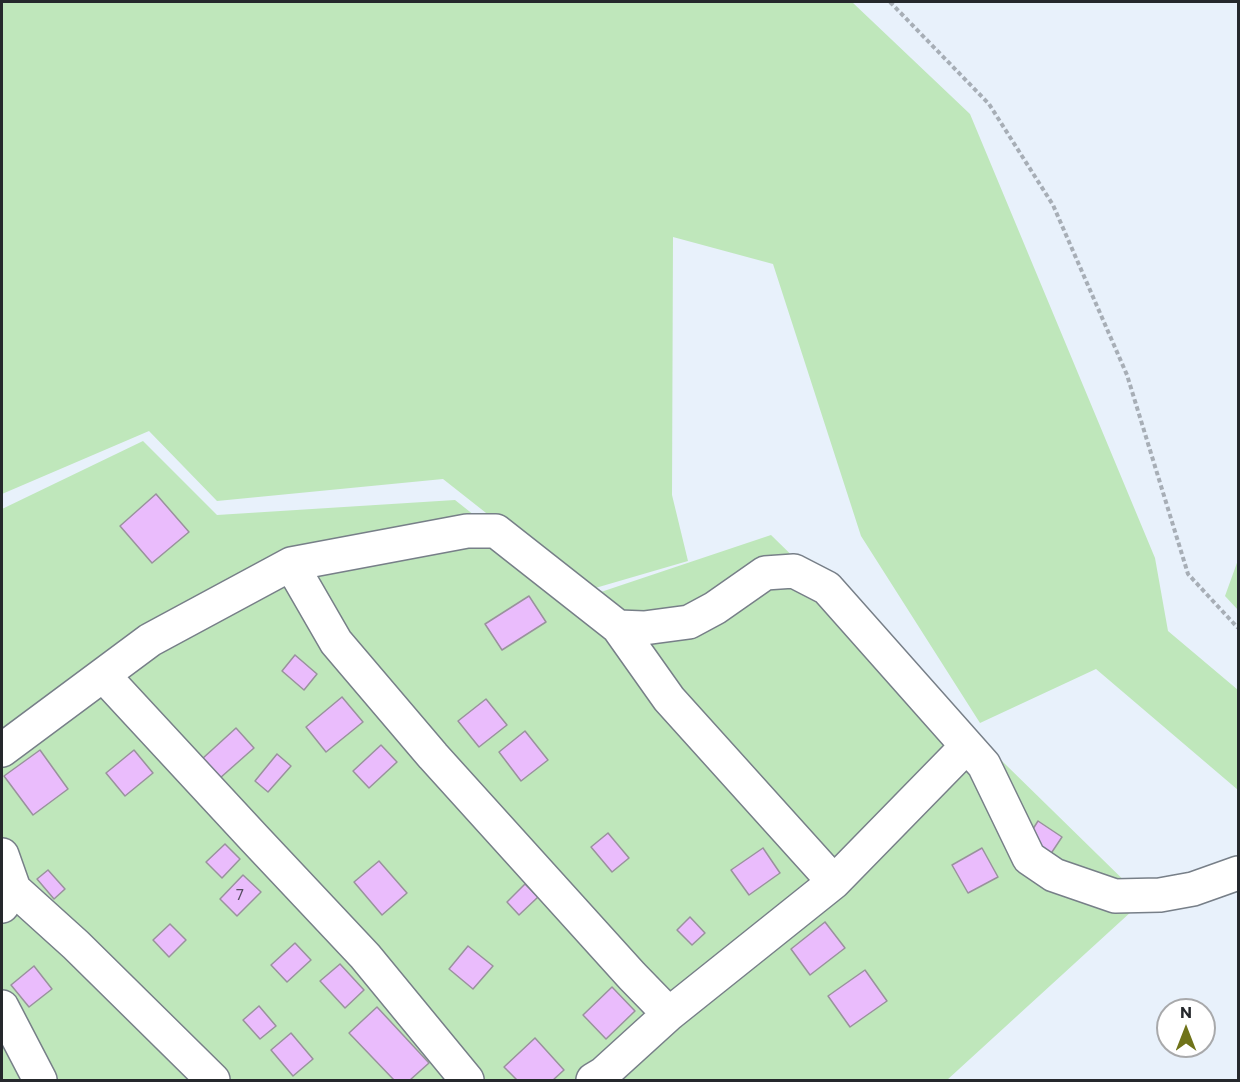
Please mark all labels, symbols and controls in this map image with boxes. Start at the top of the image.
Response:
house number: 7 [236,886,244,904]
north arrow [1156,998,1216,1058]
text: N [1180,1002,1192,1021]

